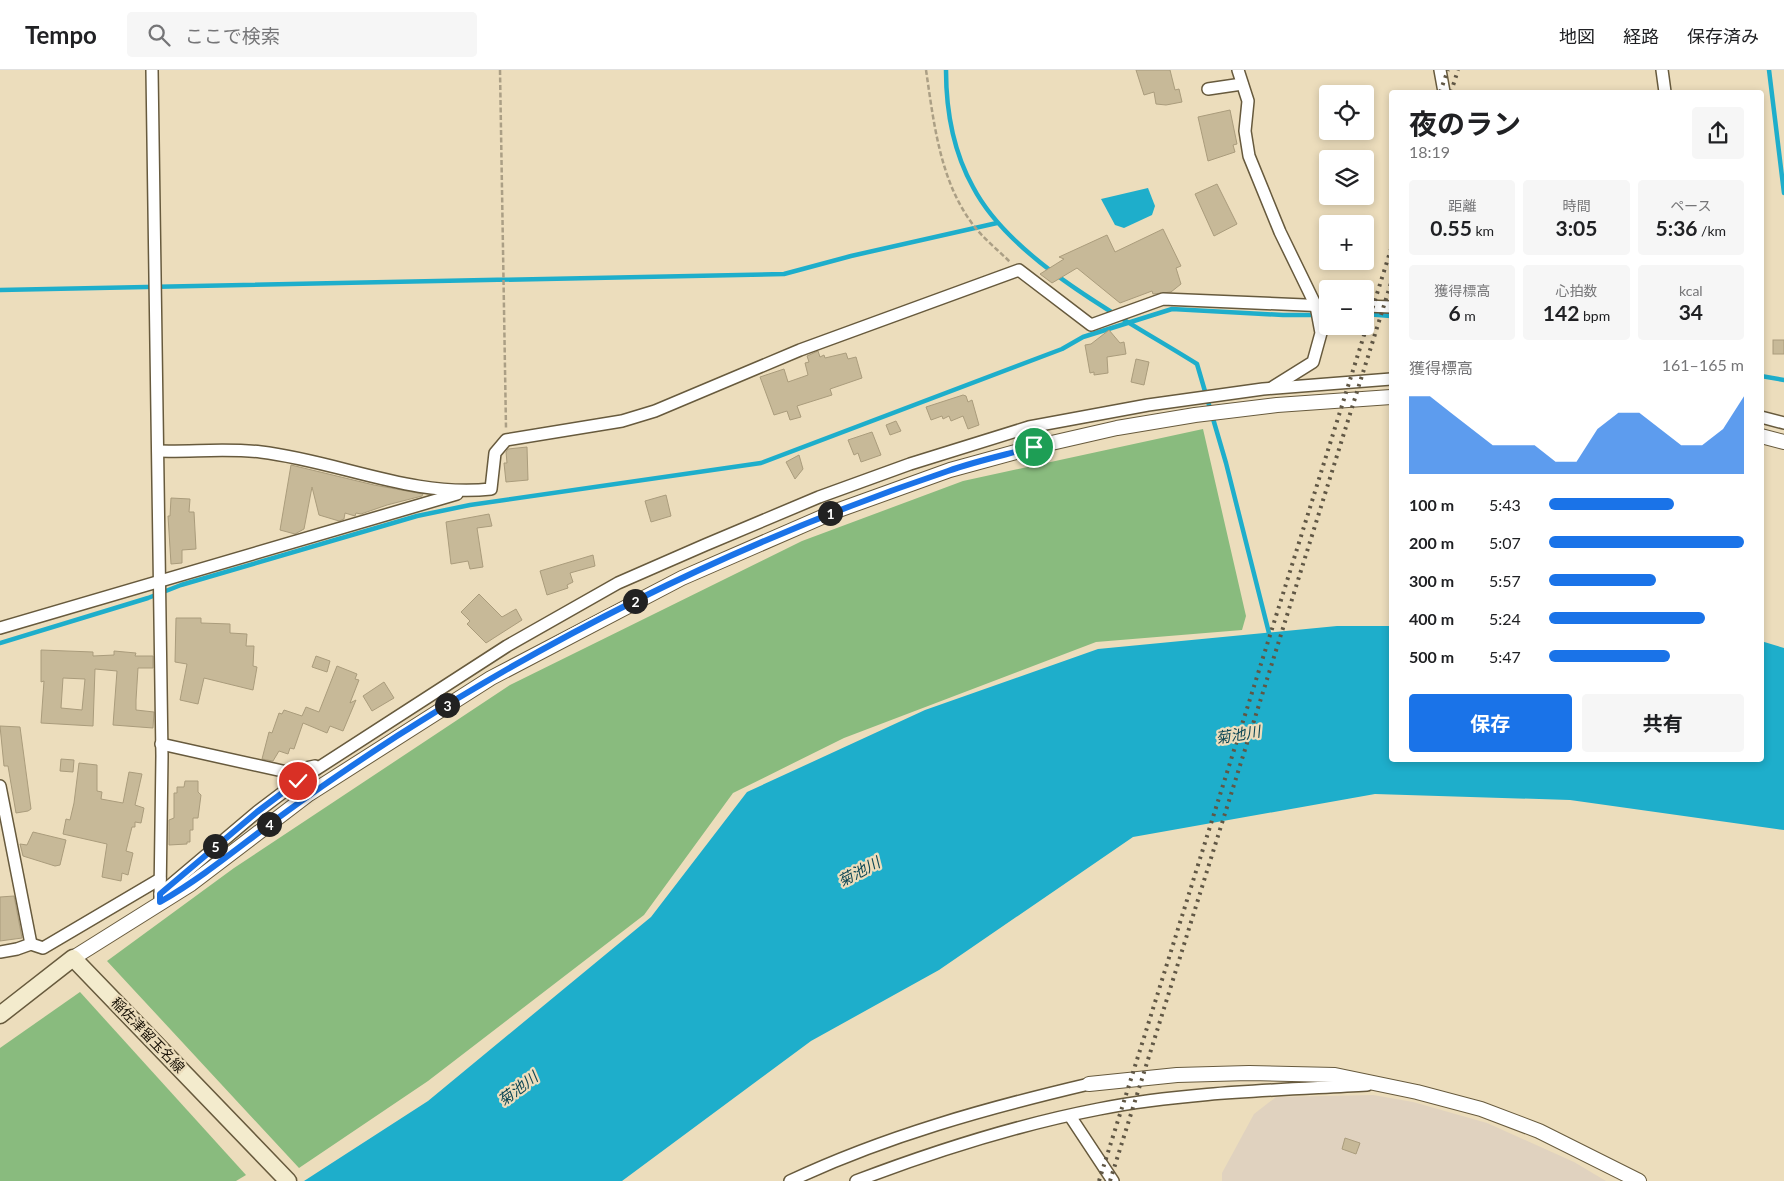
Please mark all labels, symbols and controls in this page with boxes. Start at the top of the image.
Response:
search box [127,12,477,57]
text: Tempo [25,20,97,49]
icon: search [145,21,173,49]
text: ここで検索 [185,24,280,47]
text: 地図 [1559,25,1595,47]
text: 経路 [1623,25,1659,47]
text: 保存済み [1687,25,1759,47]
map controls [1319,85,1374,335]
button: locate [1319,85,1374,140]
text: 夜のラン [1409,106,1521,140]
button: share [1692,107,1744,159]
text: 18:19 [1409,142,1450,161]
button: layers [1319,150,1374,205]
text: 距離 [1448,197,1476,214]
text: 時間 [1562,197,1590,214]
text: ペース [1670,197,1711,214]
button: + [1319,215,1374,270]
text: 0.55 [1430,215,1472,240]
text: 3:05 [1556,215,1597,240]
text: 5:36 [1656,215,1698,240]
text: km [1472,222,1494,239]
text: /km [1698,222,1726,239]
button: − [1319,280,1374,335]
text: 獲得標高 [1434,282,1490,299]
text: 心拍数 [1555,282,1597,299]
text: kcal [1679,282,1703,299]
text: 34 [1679,299,1703,324]
text: 6 [1449,300,1461,325]
text: 142 [1543,300,1579,325]
text: m [1461,307,1476,324]
text: bpm [1579,307,1610,324]
text: 161–165 m [1662,355,1744,374]
text: 獲得標高 [1409,358,1473,377]
pin [1013,426,1055,468]
icon: arrive [1020,433,1048,461]
text: 100 m [1409,495,1454,514]
text: 5:43 [1489,495,1521,514]
pin: 1 [818,500,842,526]
text: 1 [826,505,835,522]
text: 200 m [1409,533,1454,552]
text: 5:07 [1489,533,1521,552]
text: 300 m [1409,571,1454,590]
text: 5:57 [1489,571,1521,590]
pin: 2 [622,588,648,614]
text: 2 [631,593,640,610]
text: 400 m [1409,609,1454,628]
text: 5:24 [1489,609,1521,628]
text: 500 m [1409,647,1454,666]
text: 5:47 [1489,647,1521,666]
pin: 3 [434,692,460,718]
button: 保存 [1409,694,1572,752]
button: 共有 [1582,694,1744,752]
text: 3 [443,697,452,714]
water label: 菊池川 [1214,721,1263,746]
pin [277,760,319,802]
icon: check [284,767,312,795]
pin: 4 [256,812,282,836]
text: 4 [265,816,274,833]
pin: 5 [202,834,228,858]
text: 5 [211,838,220,855]
water label: 菊池川 [834,852,884,890]
street label: 稲佐津留玉名線 [108,994,189,1076]
water label: 菊池川 [494,1066,542,1109]

